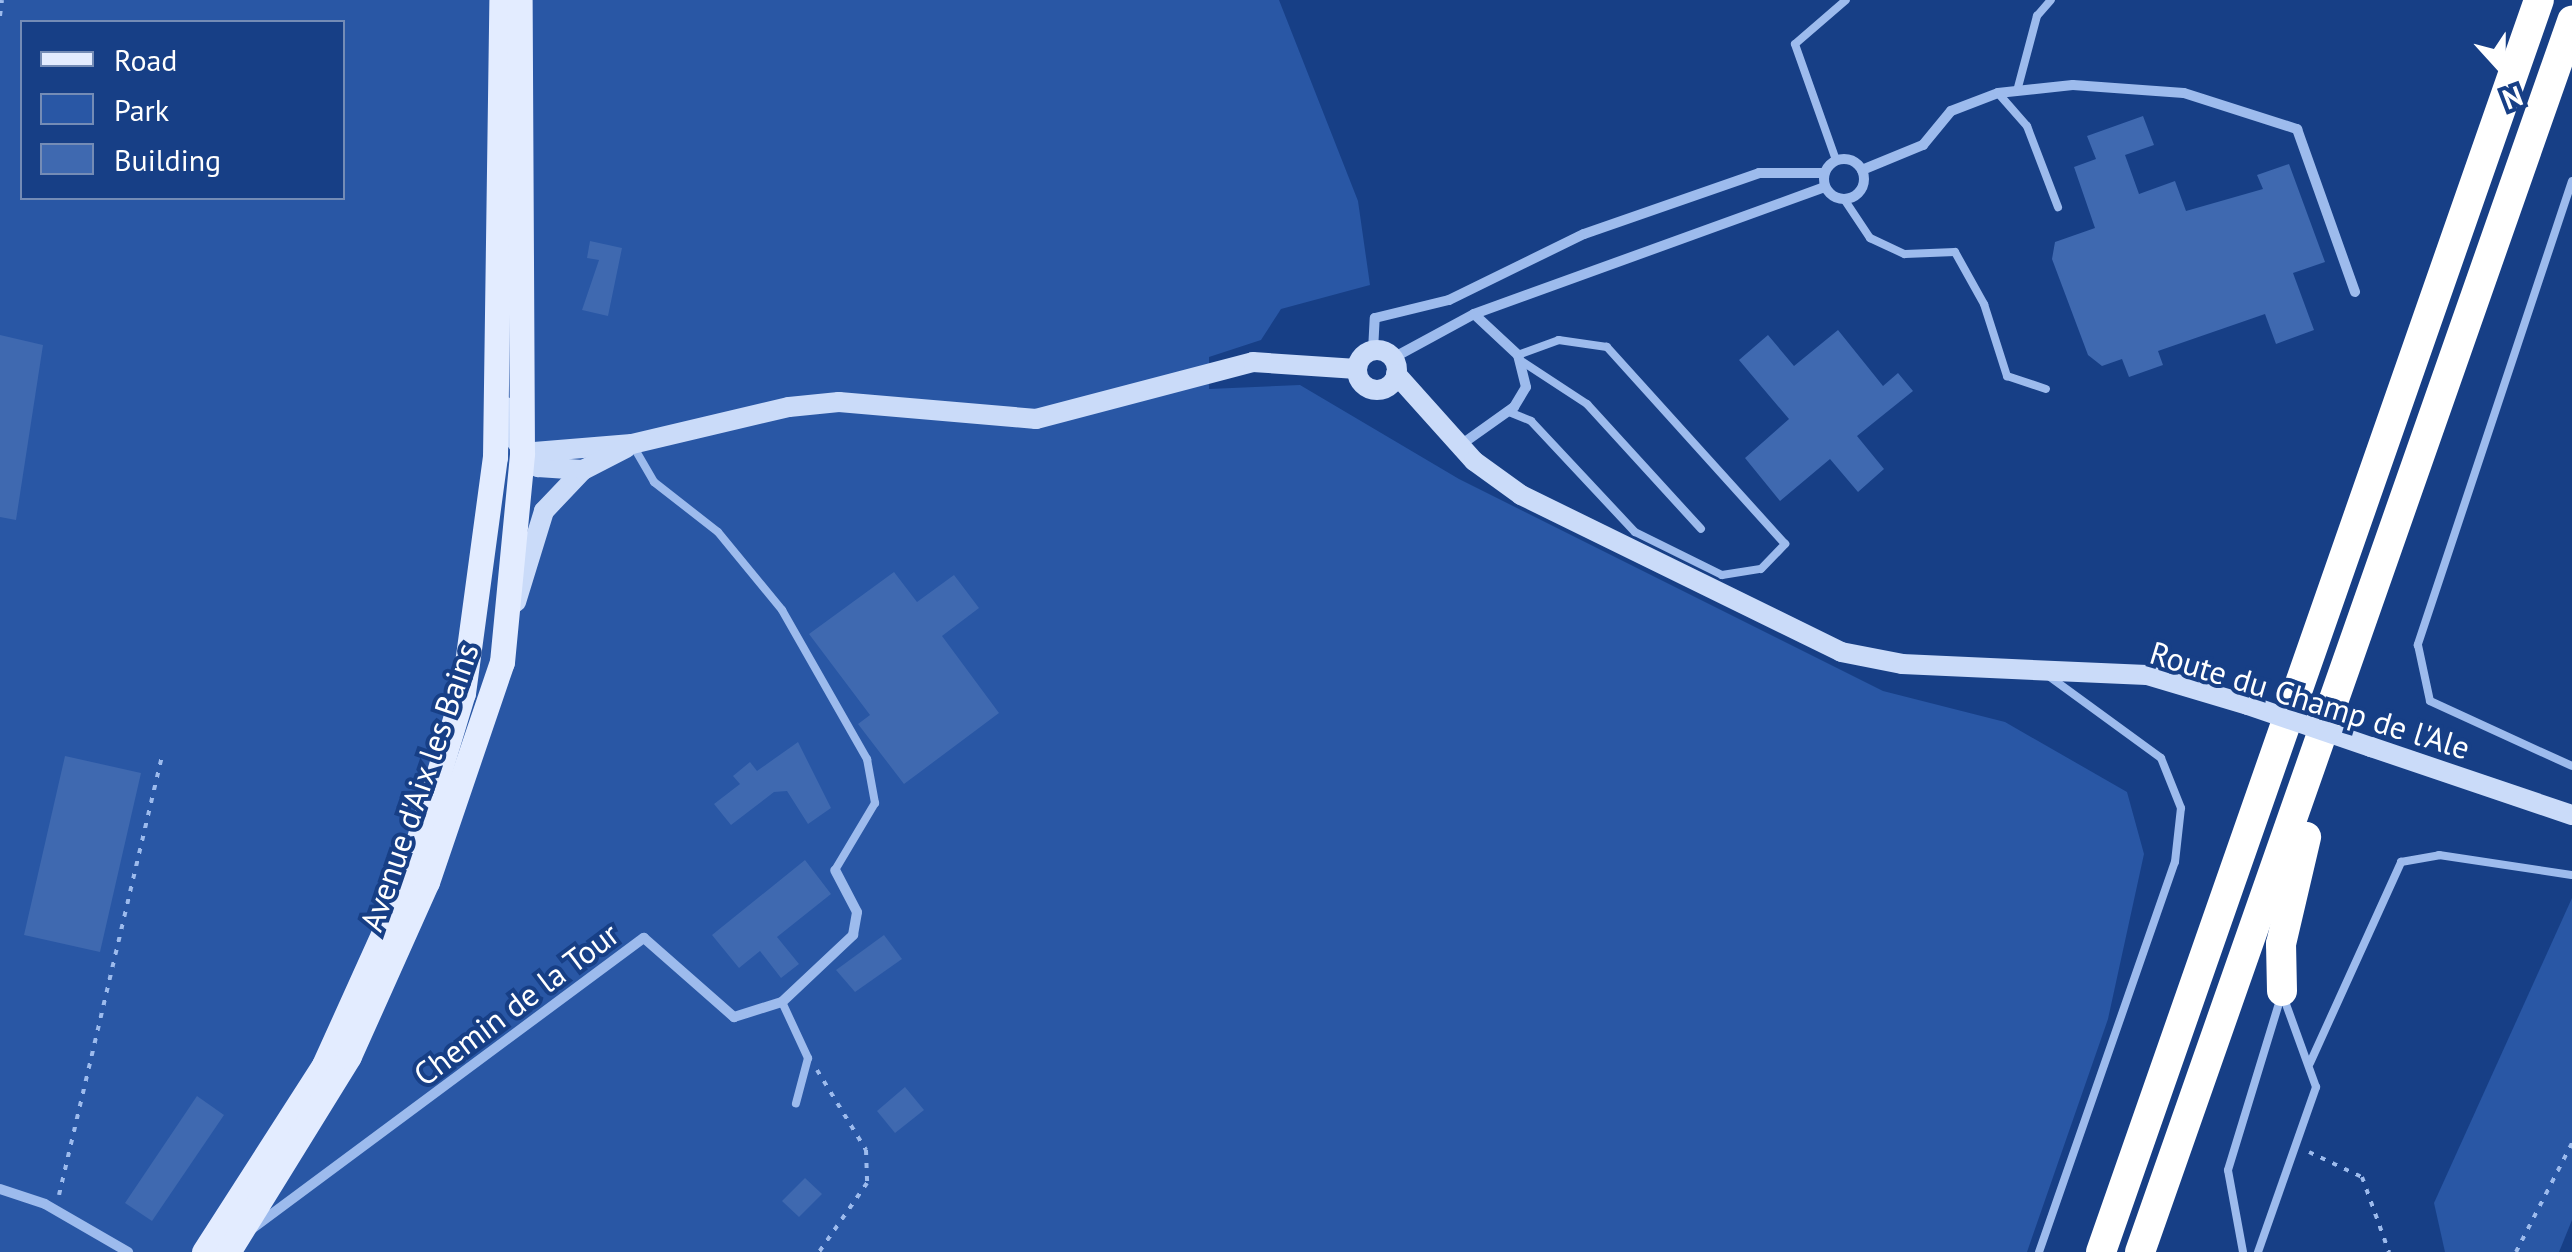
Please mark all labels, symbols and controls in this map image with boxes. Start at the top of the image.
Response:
legend [20,20,345,200]
north arrow [2452,20,2552,120]
text: Road [114,40,178,79]
text: N [2498,78,2528,119]
text: Park [114,90,169,129]
text: Building [114,140,221,179]
street label: Route du Champ de l'Ale [2145,633,2475,767]
street label: Avenue d'Aix les Bains [352,638,486,936]
street label: Chemin de la Tour [406,914,626,1094]

